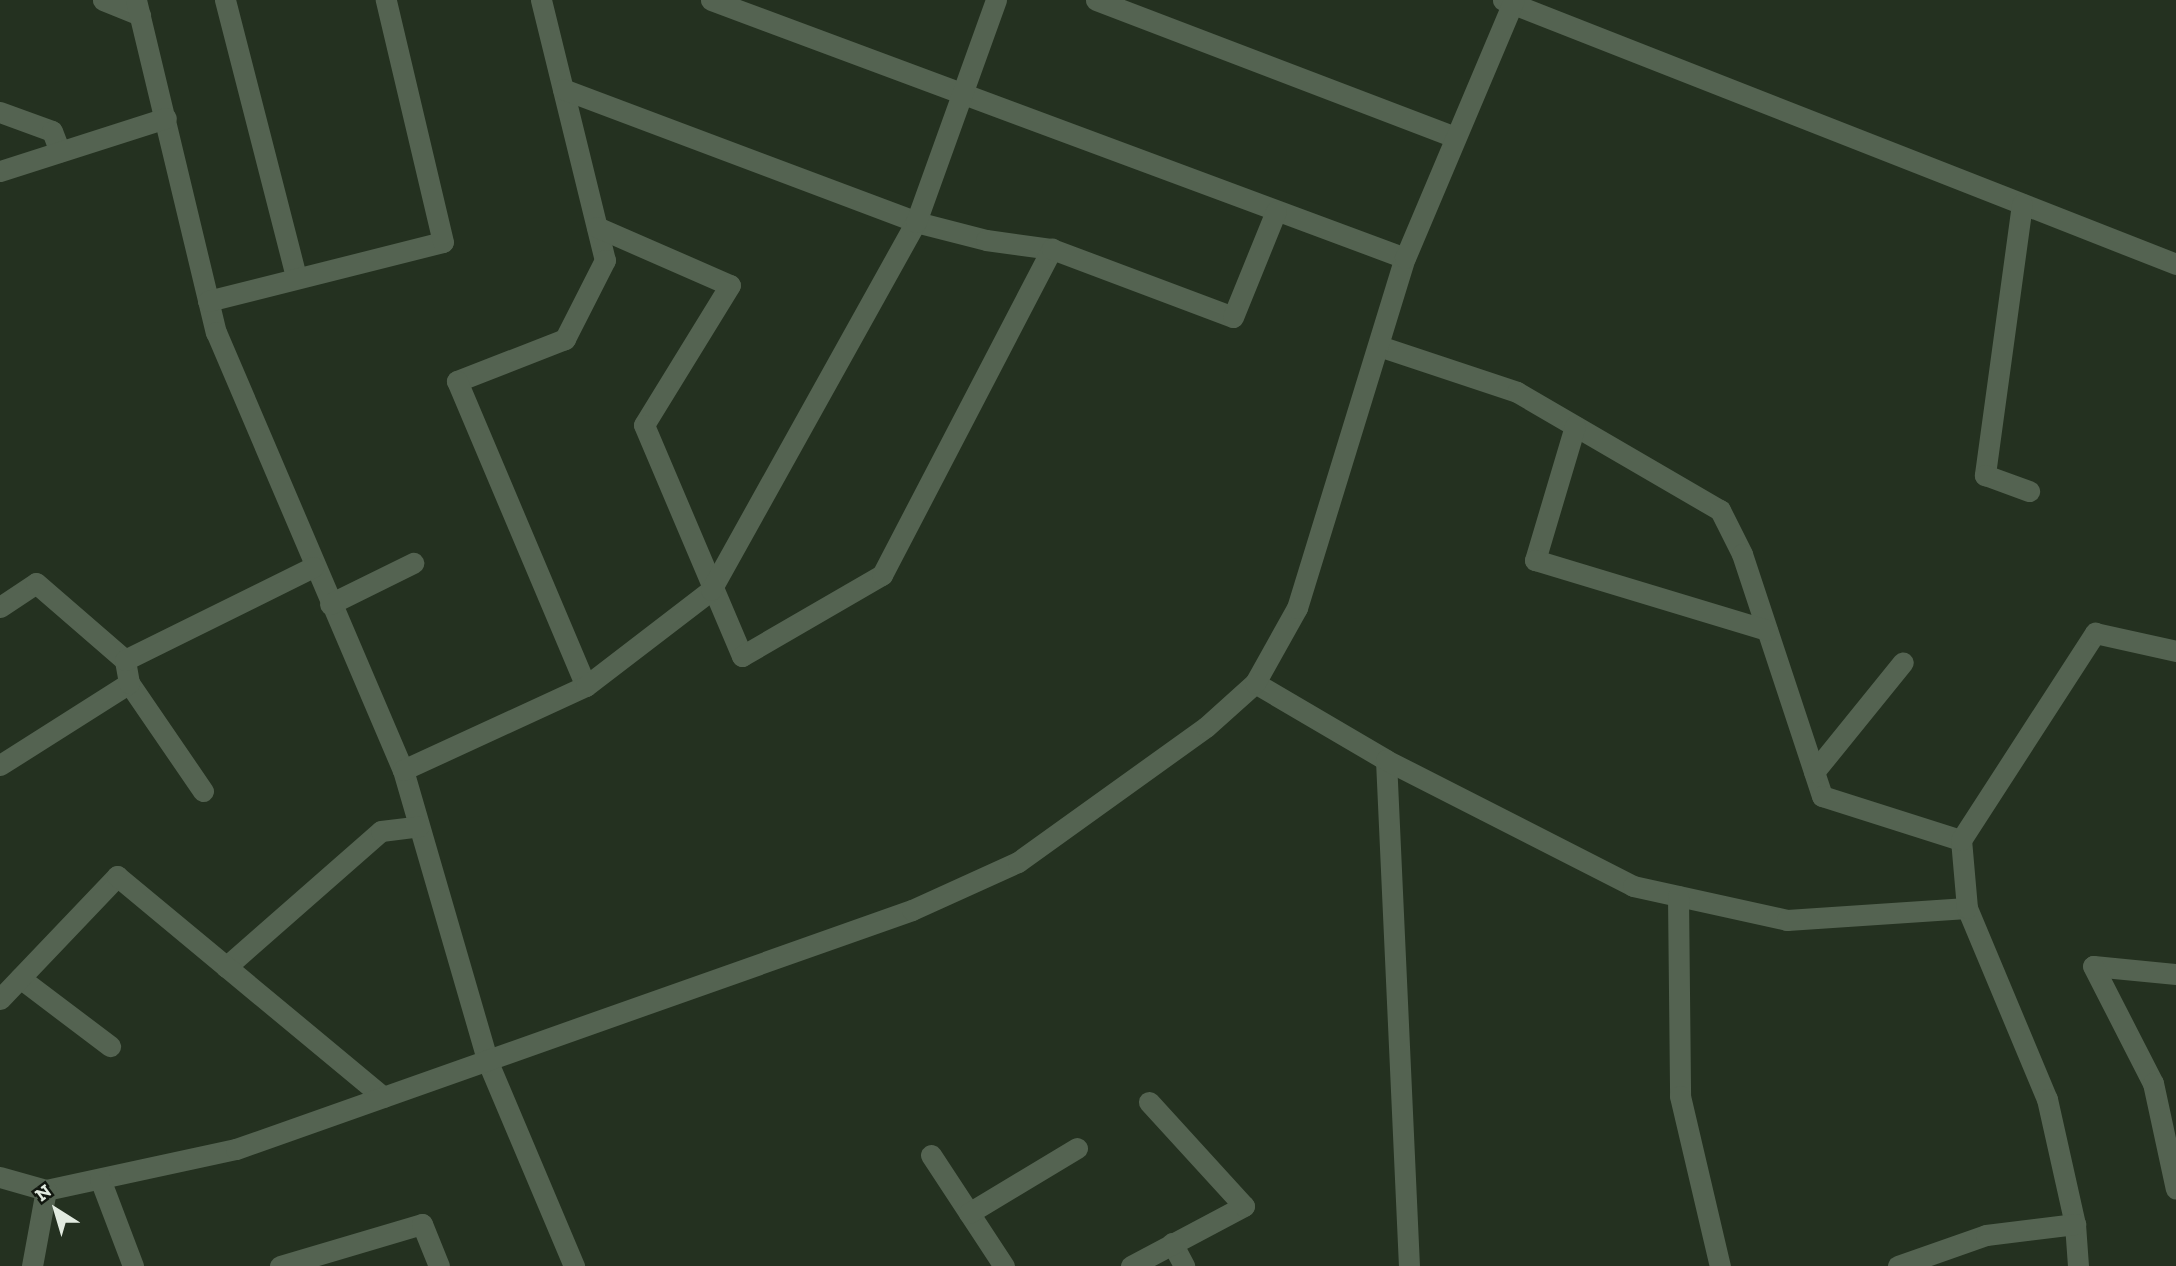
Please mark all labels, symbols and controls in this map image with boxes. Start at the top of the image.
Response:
north arrow [21,1175,91,1245]
text: N [30,1179,56,1206]

